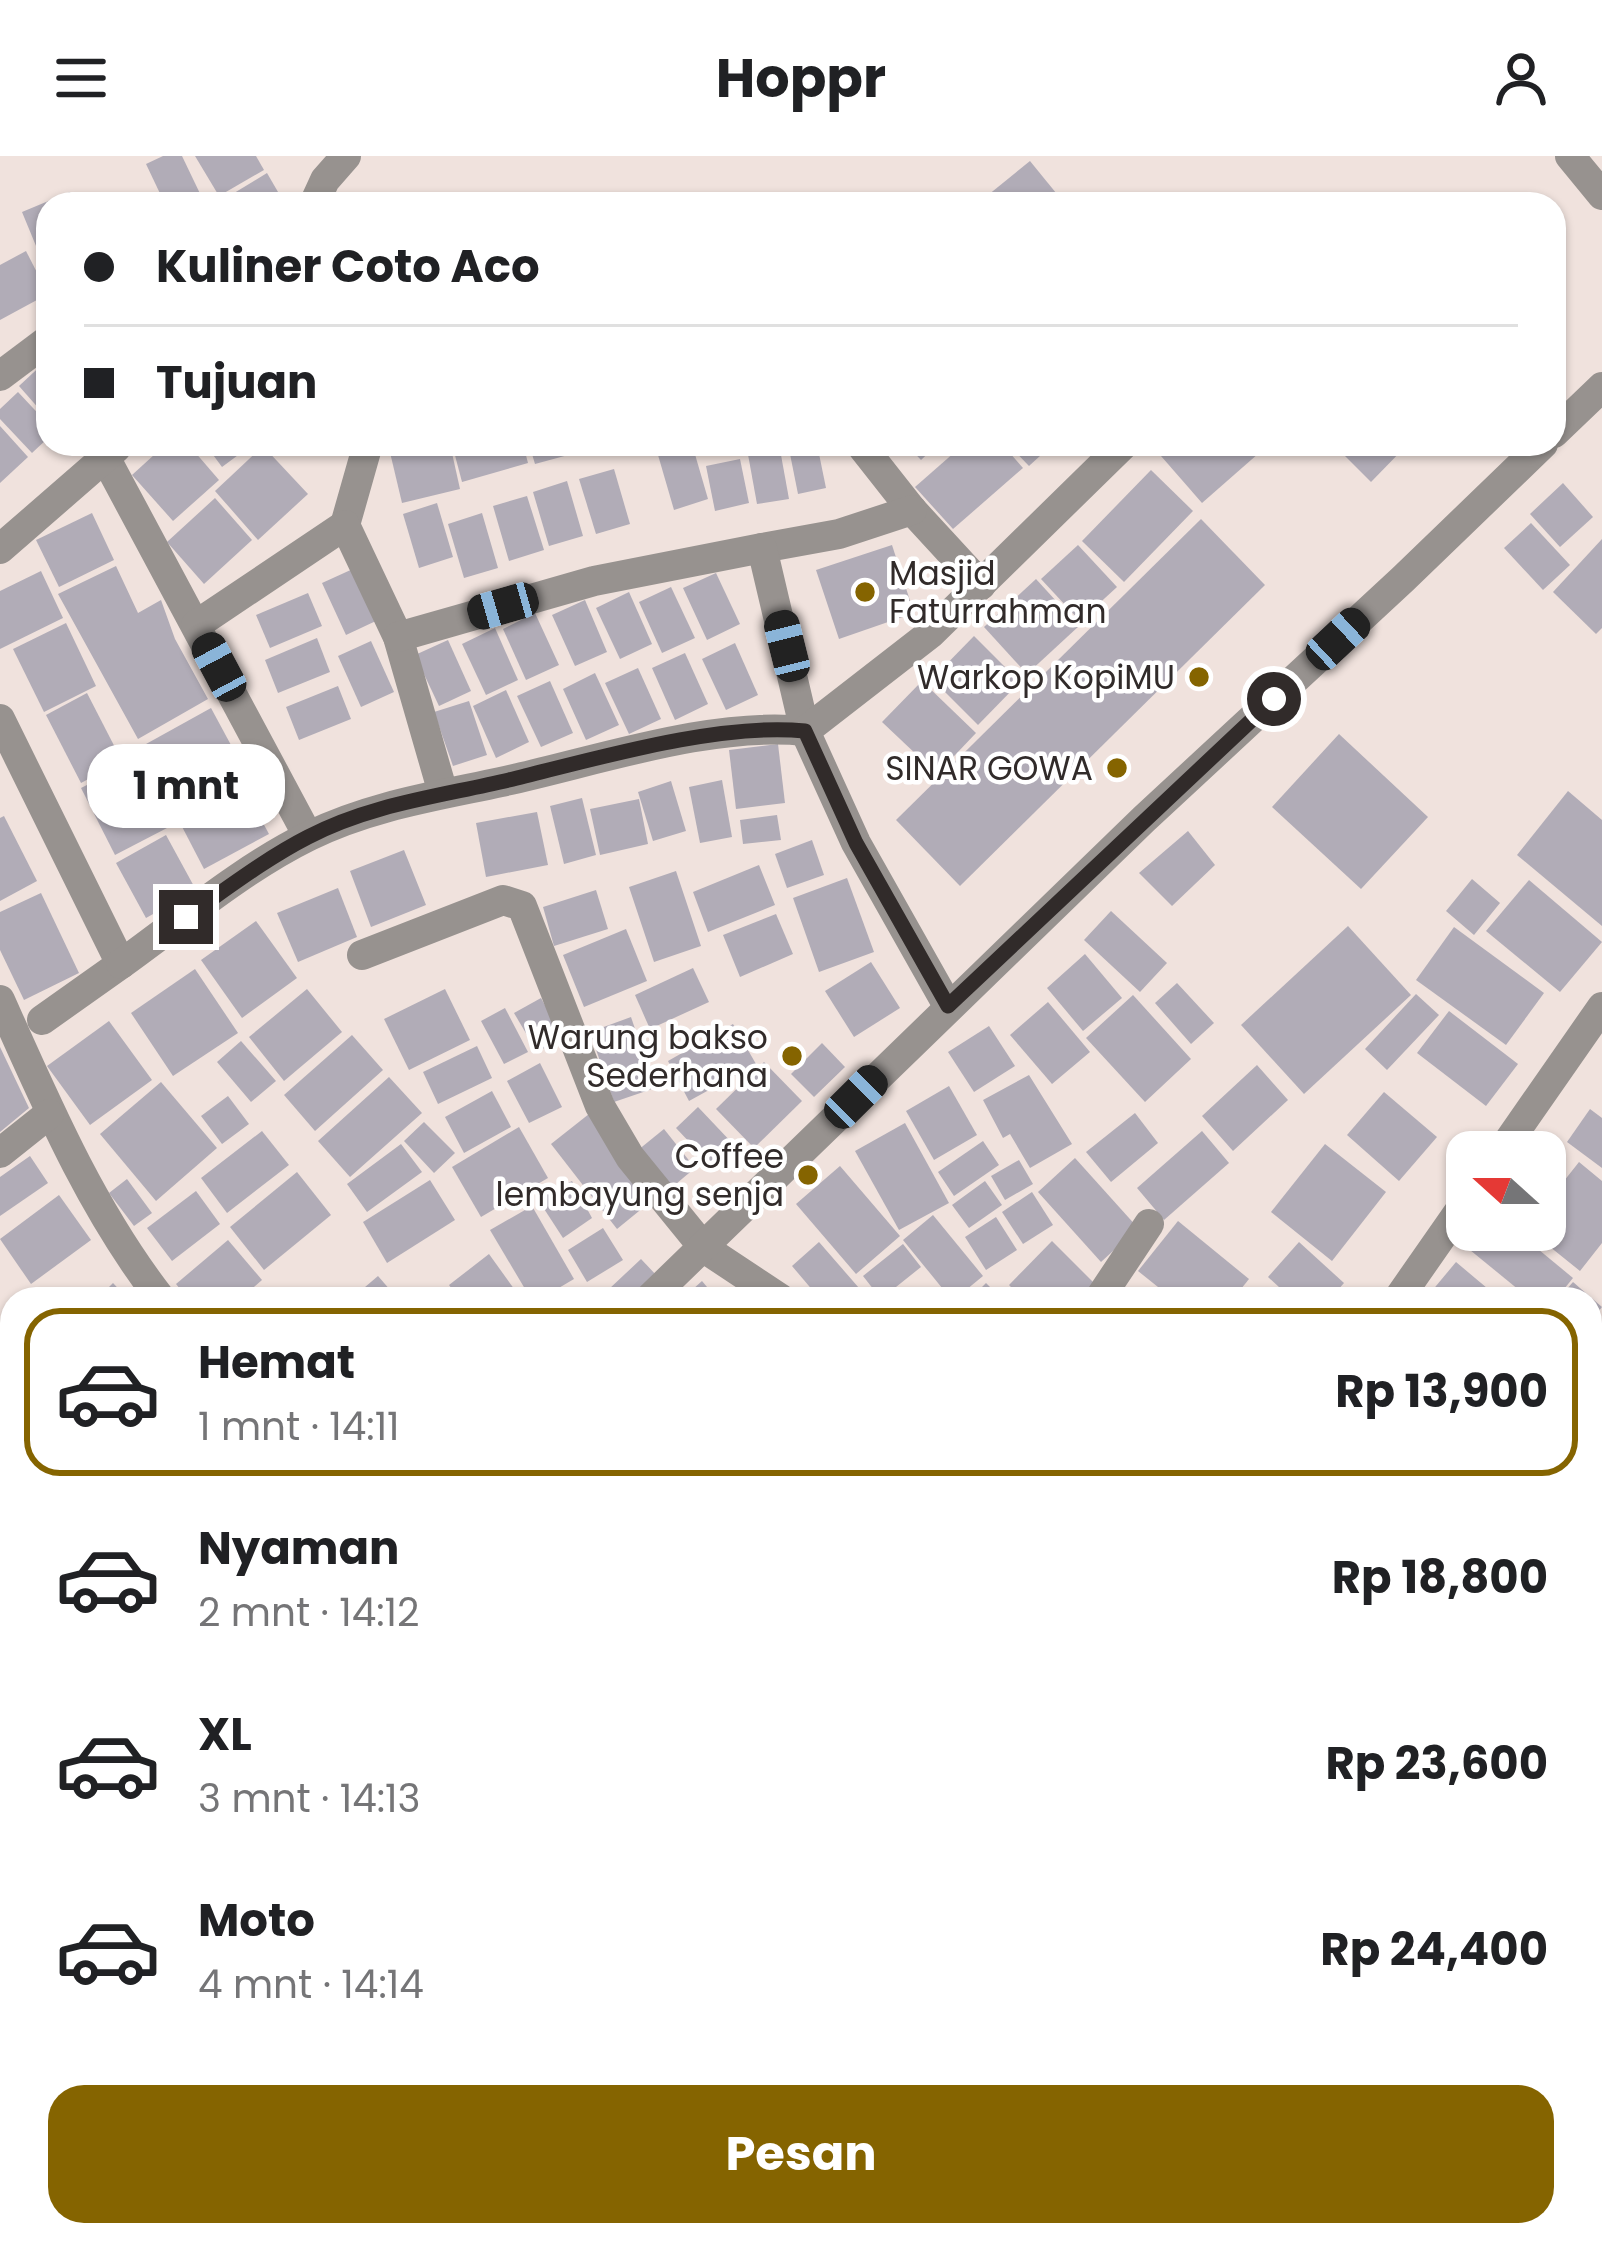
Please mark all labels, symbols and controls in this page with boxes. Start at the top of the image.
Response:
text: Hoppr [716,40,886,116]
icon: menu [48,45,114,111]
icon: person [1488,45,1554,111]
text: Kuliner Coto Aco [156,235,540,298]
text: Tujuan [156,351,317,414]
place label: Masjid Faturrahman [889,550,1107,635]
car [463,579,543,633]
marker: Masjid Faturrahman [852,579,878,605]
car [1299,601,1377,677]
car [761,607,813,685]
car [186,627,252,707]
place label: Warkop KopiMU [917,654,1175,701]
marker: Warkop KopiMU [1186,664,1212,690]
route start [1247,672,1301,726]
callout: 1 mnt [87,743,285,827]
place label: SINAR GOWA [885,745,1093,792]
marker: SINAR GOWA [1104,755,1130,781]
text: 1 mnt [133,758,239,813]
route end [159,890,213,944]
place label: Warung bakso Sederhana [528,1014,768,1099]
marker: Warung bakso Sederhana [779,1043,805,1069]
car [818,1059,894,1135]
north arrow [1446,1131,1566,1251]
map controls [1446,1131,1566,1251]
place label: Coffee lembayung senja [496,1133,784,1218]
marker: Coffee lembayung senja [795,1162,821,1188]
text: Hemat [198,1331,355,1394]
icon: car [54,1338,162,1446]
text: Rp 13,900 [1335,1360,1548,1423]
text: 1 mnt · 14:11 [198,1399,400,1454]
text: Nyaman [198,1517,399,1580]
icon: car [54,1524,162,1632]
text: Rp 18,800 [1332,1546,1548,1609]
text: 2 mnt · 14:12 [198,1585,419,1640]
text: XL [198,1703,252,1766]
icon: car [54,1710,162,1818]
text: Rp 23,600 [1325,1732,1548,1795]
text: 3 mnt · 14:13 [198,1771,421,1826]
text: Moto [198,1889,315,1952]
icon: car [54,1896,162,2004]
text: Rp 24,400 [1320,1918,1548,1981]
text: 4 mnt · 14:14 [198,1957,424,2012]
button: Pesan [48,2085,1554,2223]

